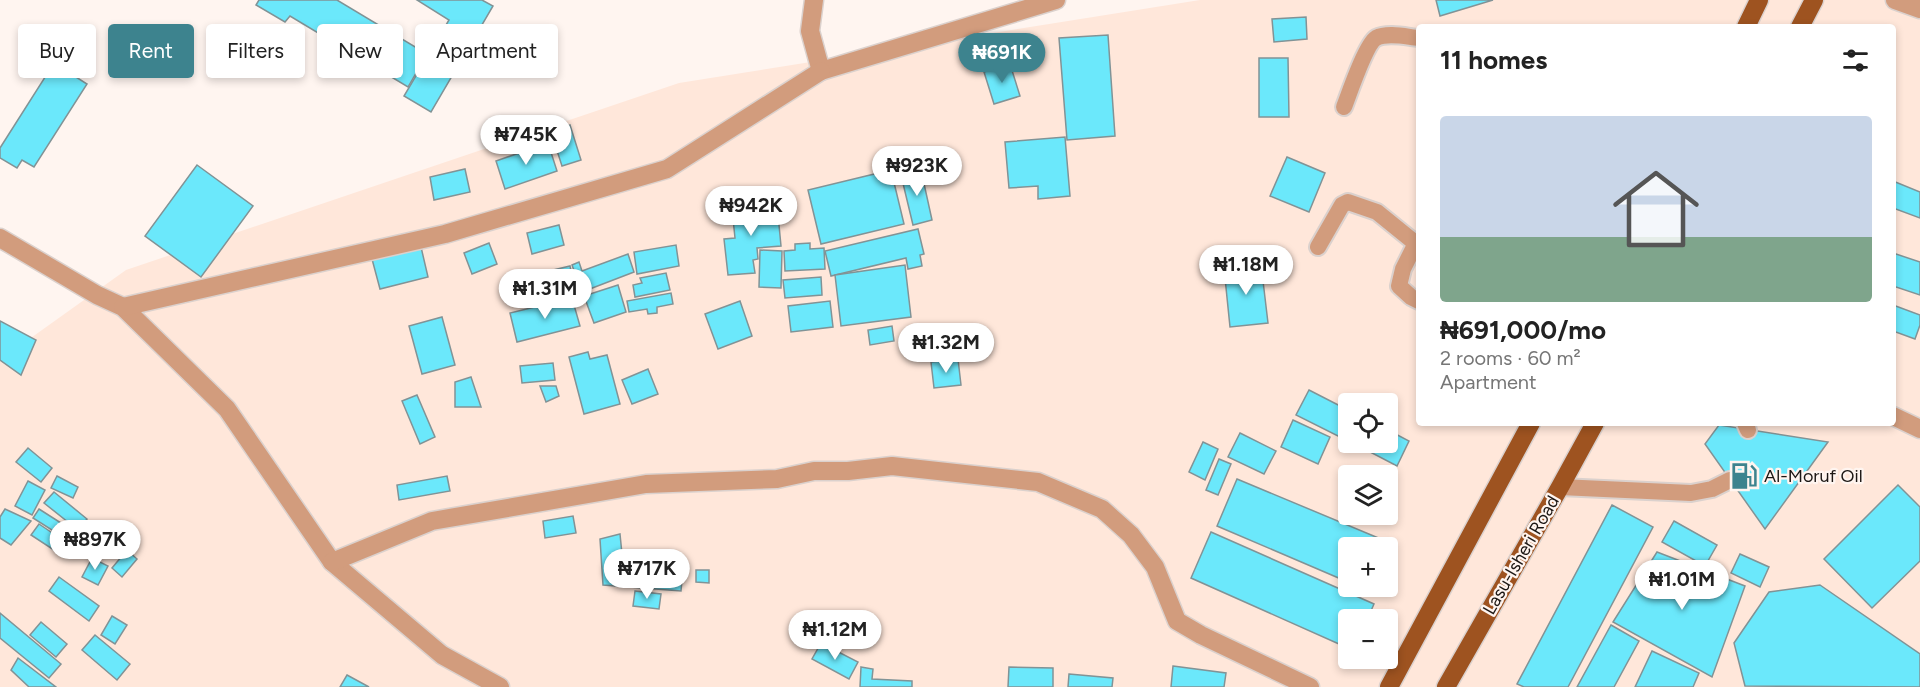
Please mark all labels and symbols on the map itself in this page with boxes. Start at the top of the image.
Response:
pin: ₦691K [960,33,1044,84]
pin: ₦745K [484,115,568,166]
pin: ₦923K [875,146,959,197]
pin: ₦942K [709,186,793,237]
pin: ₦1.18M [1197,245,1295,296]
pin: ₦1.31M [496,269,594,320]
pin: ₦1.32M [897,323,995,374]
fuel station icon: Al-Moruf Oil [1729,461,1759,491]
place label: Al-Moruf Oil [1764,465,1863,487]
street label: Lasu-Isheri Road [1478,492,1564,618]
pin: ₦897K [53,520,137,571]
pin: ₦717K [605,549,689,600]
pin: ₦1.01M [1633,560,1731,611]
pin: ₦1.12M [786,610,884,661]

